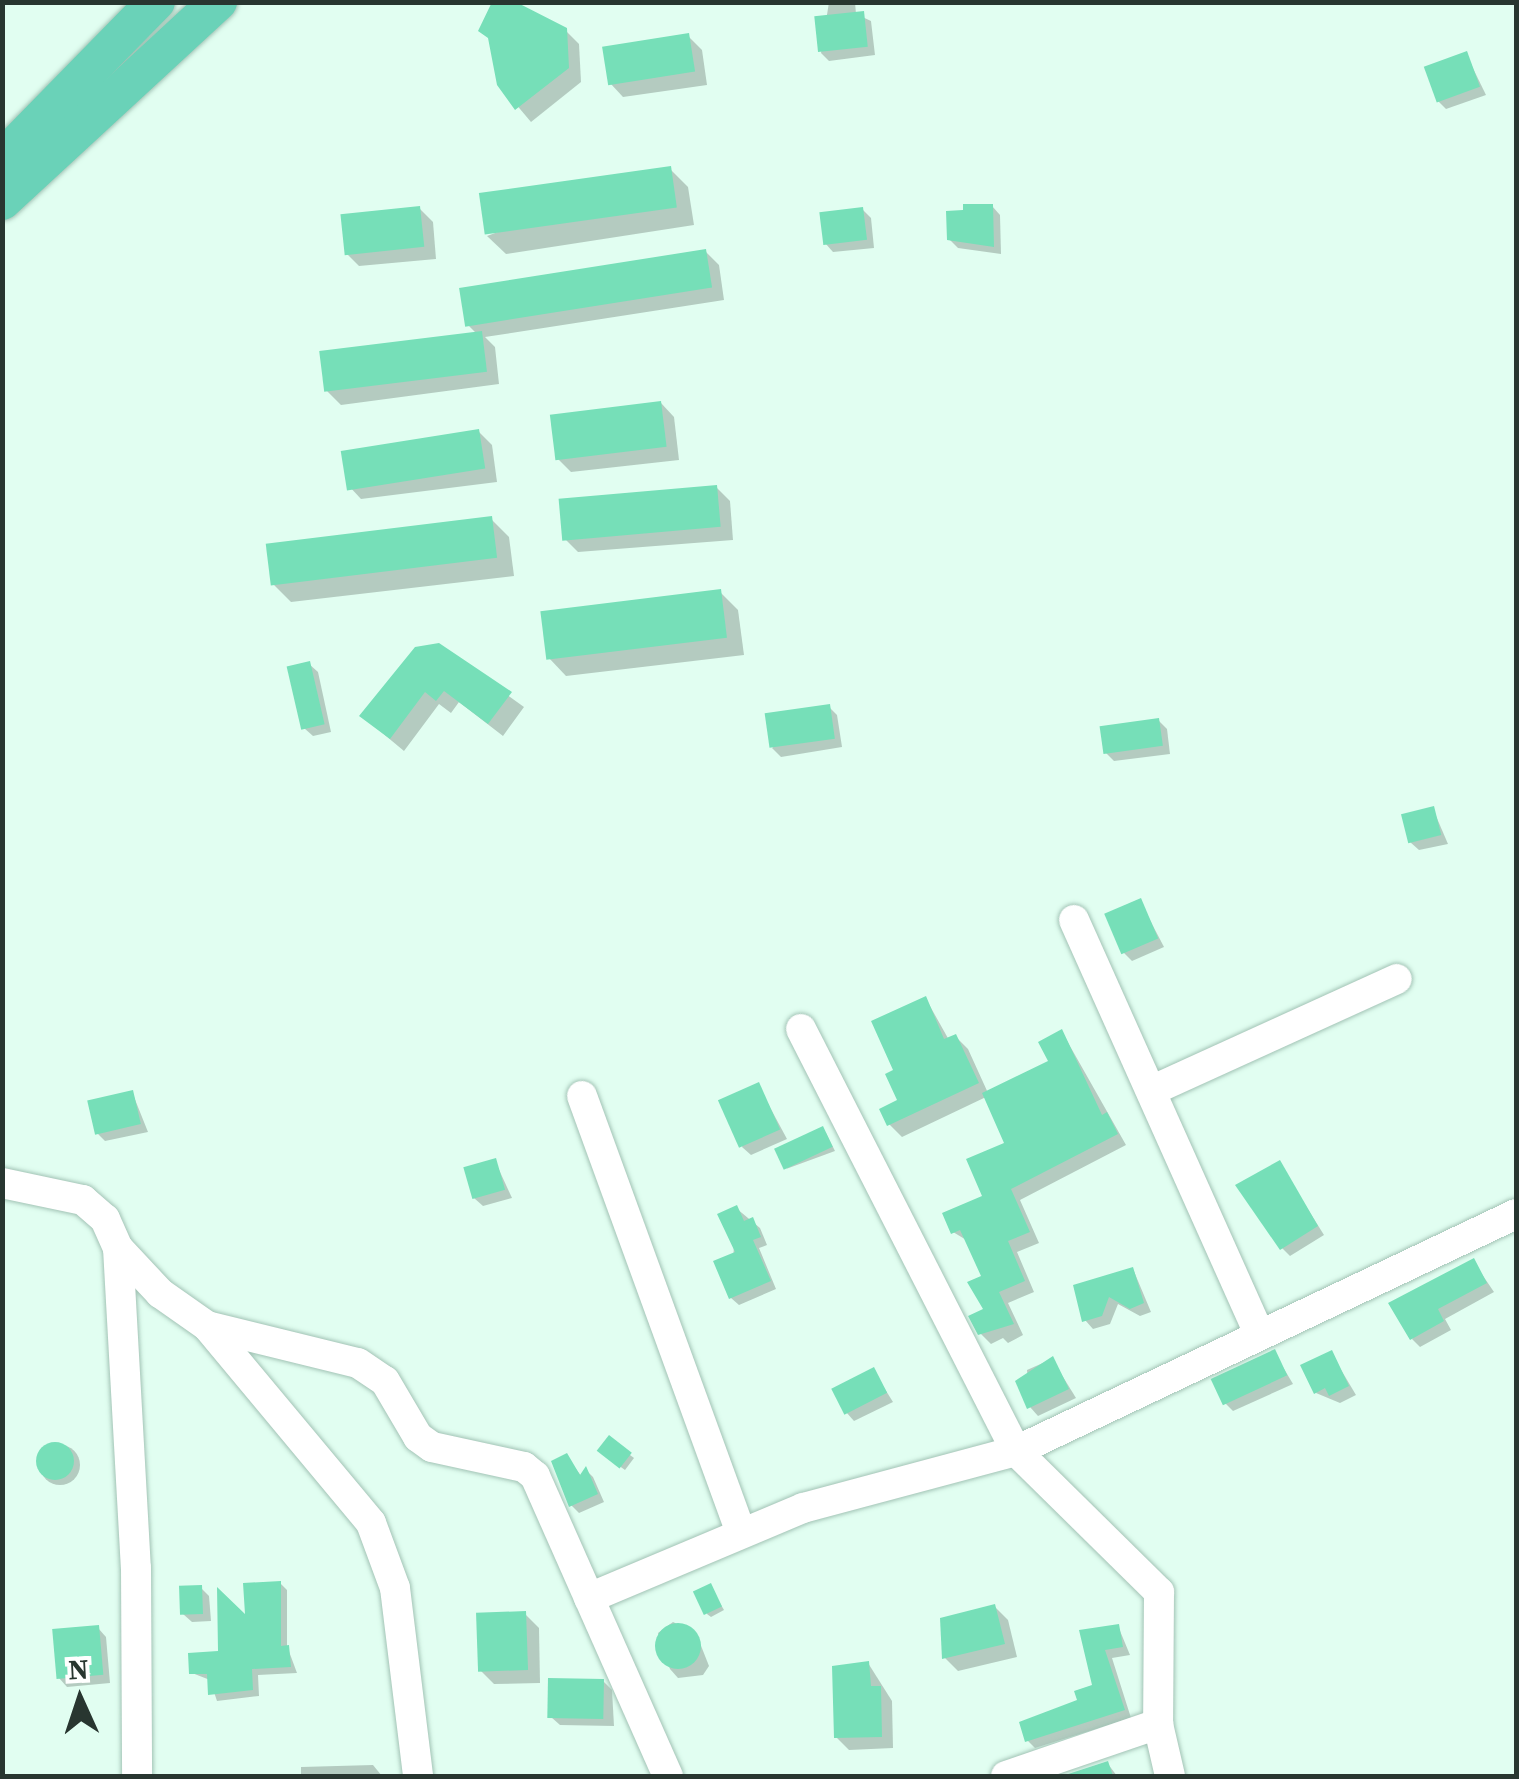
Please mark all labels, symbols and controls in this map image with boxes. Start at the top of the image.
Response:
north arrow [30,1649,130,1749]
text: N [67,1650,90,1689]

